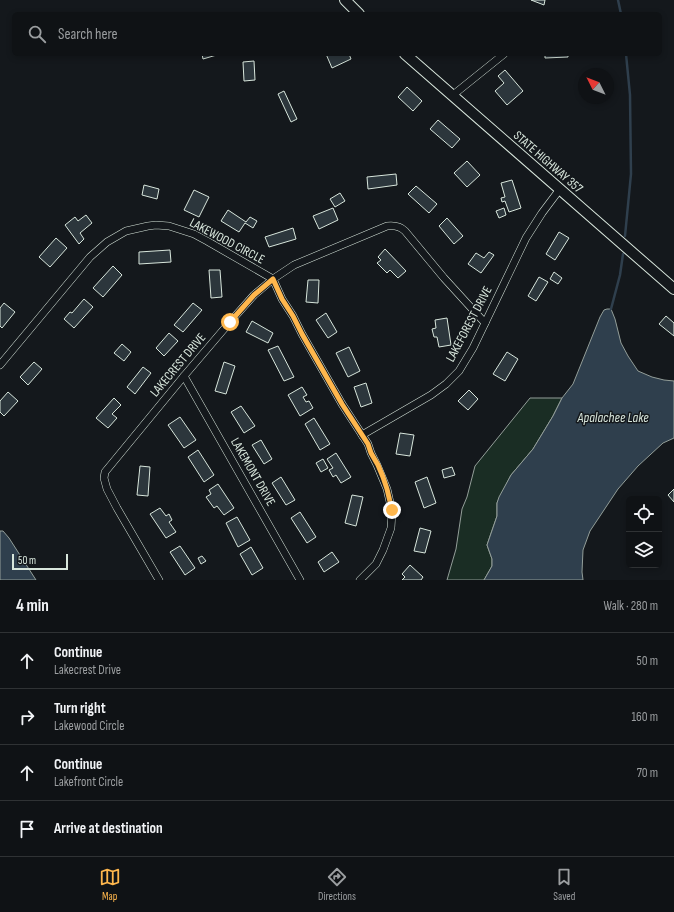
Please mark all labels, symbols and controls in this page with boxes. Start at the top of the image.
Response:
search box [12,12,662,56]
icon: search [26,23,48,45]
text: Search here [58,25,118,44]
north arrow [578,68,614,104]
street label: STATE HIGHWAY 357 [510,128,587,197]
street label: LAKEWOOD CIRCLE [187,215,267,267]
street label: LAKEFOREST DRIVE [442,283,496,365]
route start [221,313,239,331]
street label: LAKECREST DRIVE [147,330,209,400]
water label: Apalachee Lake [576,409,649,426]
street label: LAKEMONT DRIVE [227,435,279,509]
map controls [626,496,662,568]
button: locate [626,496,662,532]
route end [383,501,401,519]
button: layers [626,532,662,568]
scale bar [12,552,68,571]
text: 50 m [18,554,36,567]
text: 4 min [16,596,49,616]
text: Walk · 280 m [604,598,658,614]
text: Continue [54,643,103,662]
icon: ahead [16,650,38,672]
text: 50 m [637,653,658,669]
text: Lakecrest Drive [54,662,121,678]
text: Turn right [54,699,106,718]
icon: right [16,706,38,728]
text: 160 m [632,709,658,725]
text: Lakewood Circle [54,718,124,734]
text: Continue [54,755,103,774]
icon: ahead [16,762,38,784]
text: 70 m [637,765,658,781]
text: Lakefront Circle [54,774,123,790]
icon: arrive [16,818,38,840]
text: Arrive at destination [54,819,163,838]
tab: Map [99,866,121,903]
tab: Directions [318,866,356,903]
tab: Saved [553,866,575,903]

